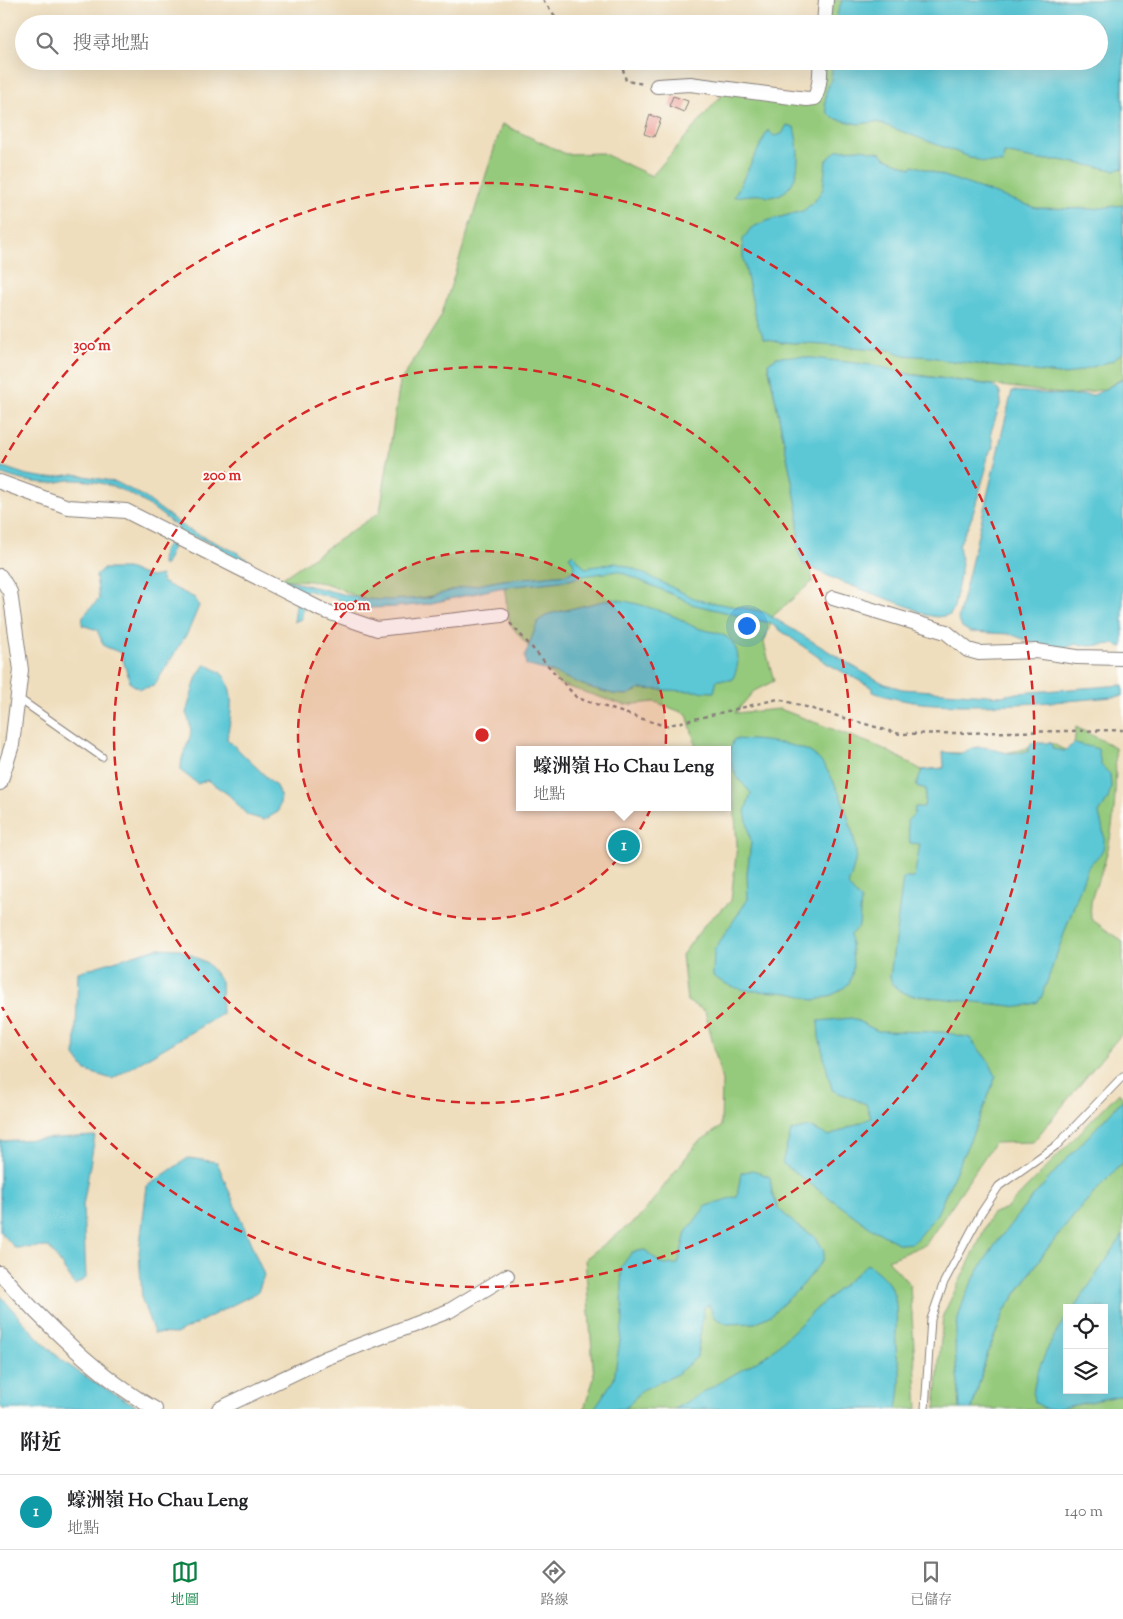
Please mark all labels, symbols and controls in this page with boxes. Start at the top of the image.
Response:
search box [15,15,1108,70]
icon: search [33,29,61,57]
text: 搜尋地點 [73,31,149,58]
text: 300 m [73,336,111,357]
text: 200 m [203,466,242,487]
text: 100 m [334,596,371,617]
your location [734,613,760,639]
centre of rings [473,726,491,744]
popup [516,746,731,811]
text: 蠔洲嶺 Ho Chau Leng [533,754,714,781]
text: 地點 [533,784,565,807]
pin: 1 [608,827,640,865]
map controls [1063,1304,1108,1394]
button: locate [1063,1304,1108,1349]
button: layers [1063,1349,1108,1394]
text: 附近 [20,1429,62,1459]
text: 蠔洲嶺 Ho Chau Leng [67,1488,248,1515]
text: 1 [33,1501,39,1524]
text: 140 m [1065,1501,1103,1524]
text: 地點 [67,1518,99,1541]
tab: 地圖 [171,1558,199,1611]
tab: 路線 [540,1558,568,1611]
tab: 已儲存 [910,1558,952,1611]

